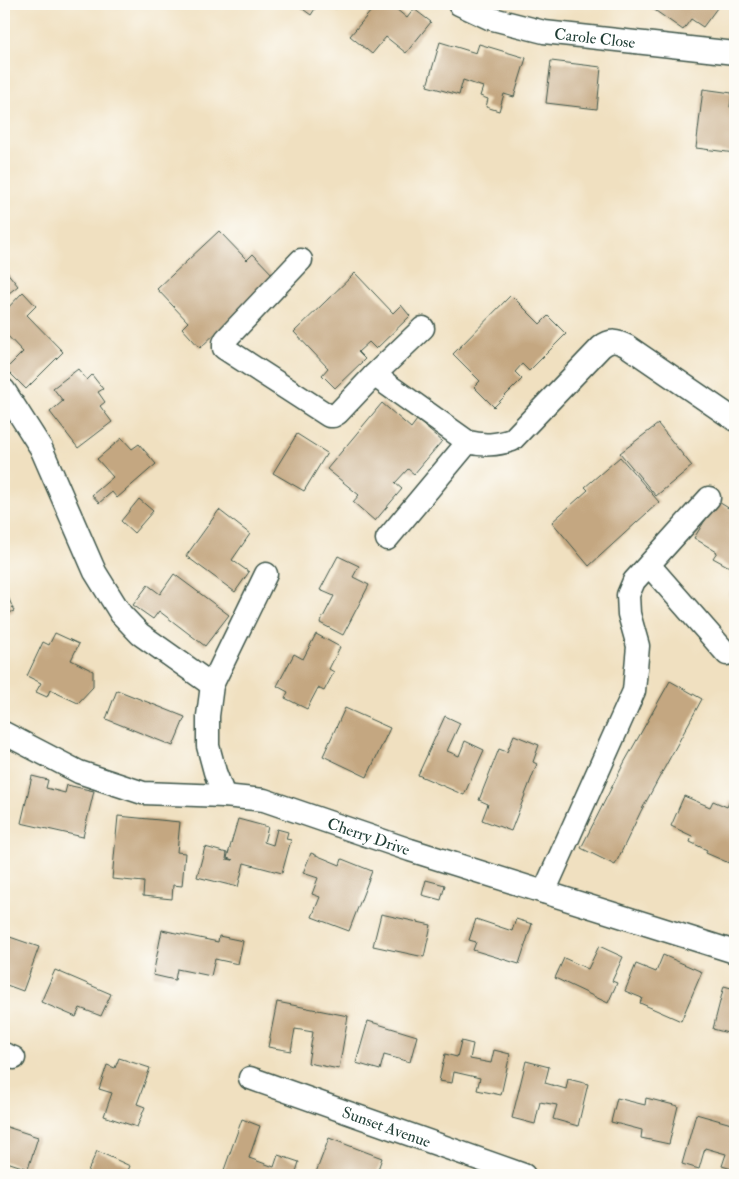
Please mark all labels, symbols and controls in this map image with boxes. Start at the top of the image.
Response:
street label: Carole Close [553,24,637,53]
street label: Cherry Drive [325,814,413,860]
street label: Sunset Avenue [339,1102,434,1152]

